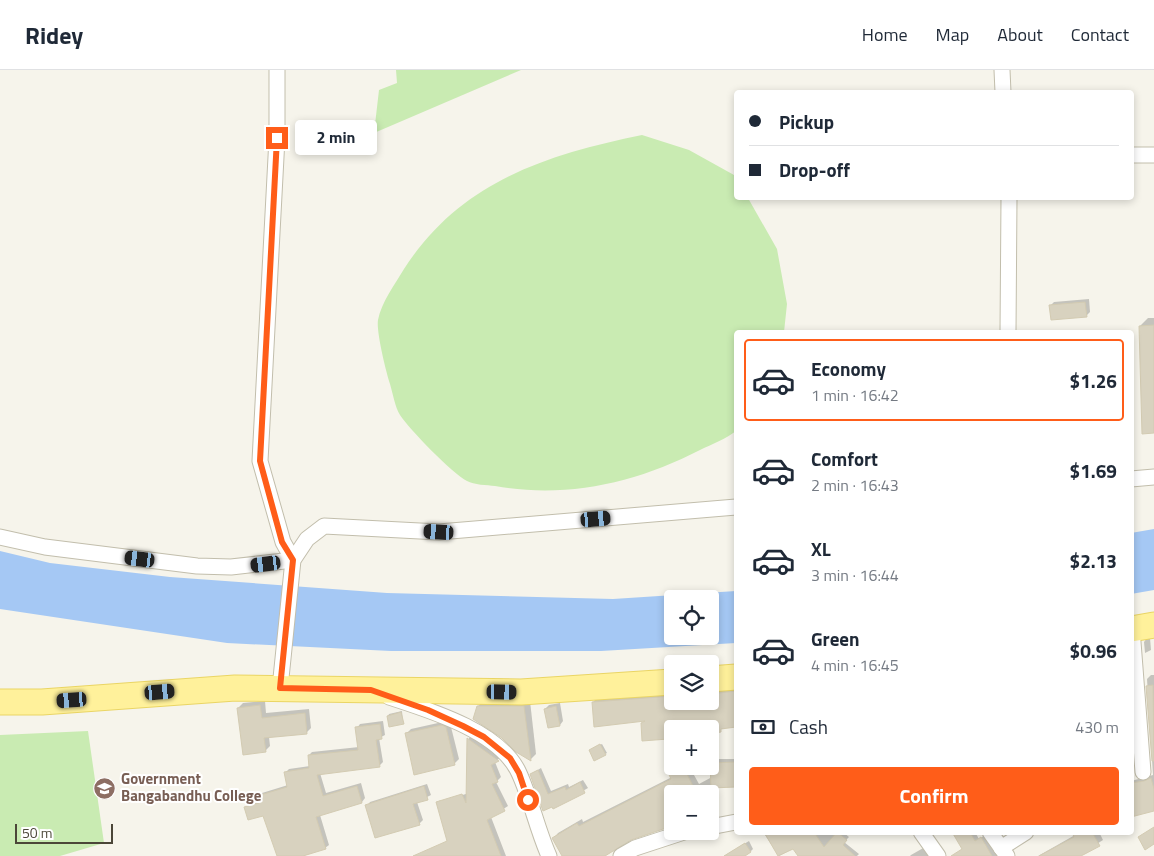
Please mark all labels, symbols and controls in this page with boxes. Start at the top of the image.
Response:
text: Ridey [25,17,83,53]
text: Home [862,21,908,48]
text: Map [936,21,969,48]
text: About [997,21,1043,48]
text: Contact [1071,21,1129,48]
text: Pickup [779,107,834,136]
callout: 2 min [294,120,377,156]
text: 2 min [317,125,355,149]
route end [266,127,288,149]
text: Drop-off [779,155,850,184]
text: Economy [811,354,886,383]
icon: car [751,358,796,403]
text: $1.26 [1070,366,1117,395]
text: 1 min · 16:42 [811,383,899,407]
text: Comfort [811,444,878,473]
icon: car [751,448,796,493]
text: $1.69 [1070,456,1117,485]
text: 2 min · 16:43 [811,473,899,497]
car [580,510,611,528]
car [423,524,454,540]
text: XL [811,534,831,563]
icon: car [751,538,796,583]
text: $2.13 [1070,546,1117,575]
car [124,550,155,568]
car [250,555,281,573]
text: 3 min · 16:44 [811,563,899,587]
map controls [664,590,719,840]
button: locate [664,590,719,645]
text: Green [811,624,860,653]
icon: car [751,628,796,673]
text: $0.96 [1070,636,1117,665]
text: 4 min · 16:45 [811,653,899,677]
button: layers [664,655,719,710]
car [144,683,175,701]
car [486,684,517,700]
car [56,691,87,709]
text: Cash [789,712,828,741]
icon: cash [749,713,777,741]
text: 430 m [1075,715,1119,739]
button: + [664,720,719,775]
place label: Government Bangabandhu College [121,767,262,807]
button: Confirm [749,767,1119,825]
school or university icon: Government Bangabandhu College [93,776,117,800]
button: − [664,785,719,840]
route start [517,789,539,811]
scale bar [15,821,112,844]
text: 50 m [22,822,52,843]

